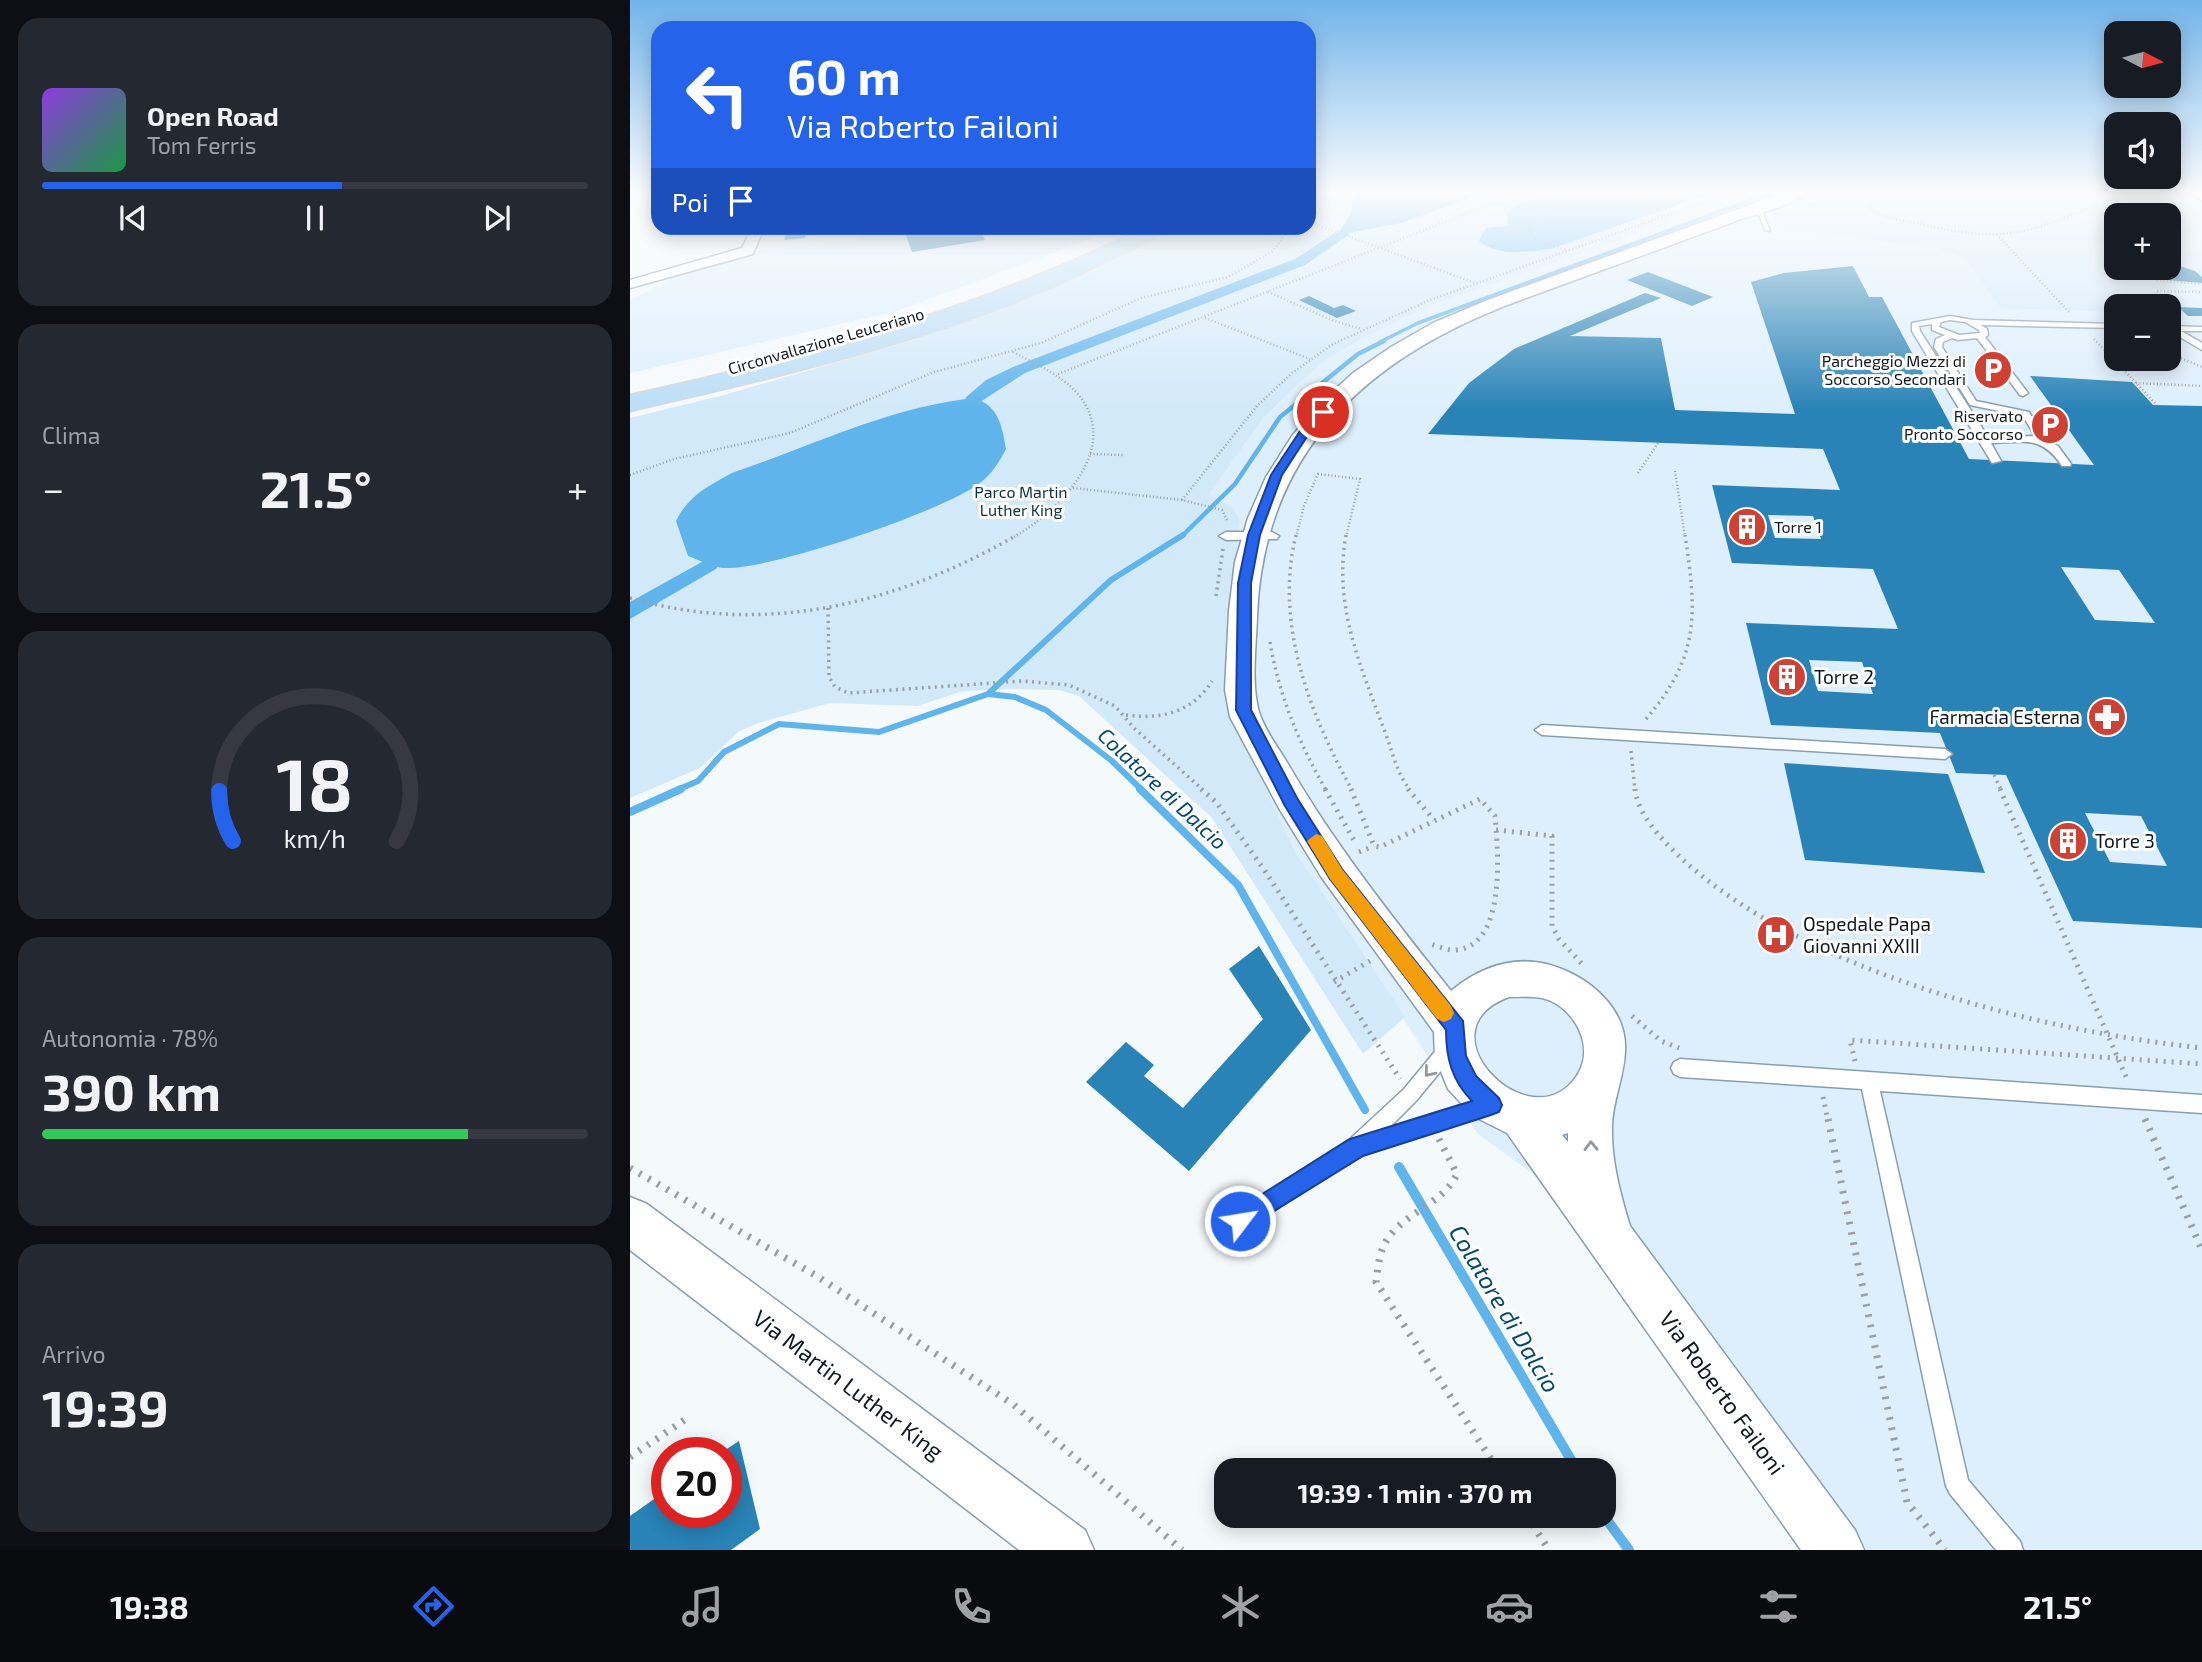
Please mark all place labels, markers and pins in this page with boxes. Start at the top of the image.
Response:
parking icon: Parcheggio Mezzi di Soccorso Secondari [1972,349,2014,391]
place label: Parcheggio Mezzi di Soccorso Secondari [1822,351,1966,388]
pin [1293,382,1353,442]
parking icon: Riservato Pronto Soccorso [2029,404,2071,446]
place label: Riservato Pronto Soccorso [1904,406,2023,443]
building icon: Torre 1 [1726,506,1768,548]
place label: Torre 1 [1774,517,1822,536]
building icon: Torre 2 [1766,656,1808,698]
place label: Torre 2 [1814,665,1874,688]
pharmacy icon: Farmacia Esterna [2086,696,2128,738]
place label: Farmacia Esterna [1930,705,2080,728]
building icon: Torre 3 [2047,820,2089,862]
place label: Torre 3 [2095,829,2155,852]
place label: Ospedale Papa Giovanni XXIII [1803,912,1931,957]
hospital icon: Ospedale Papa Giovanni XXIII [1755,914,1797,956]

